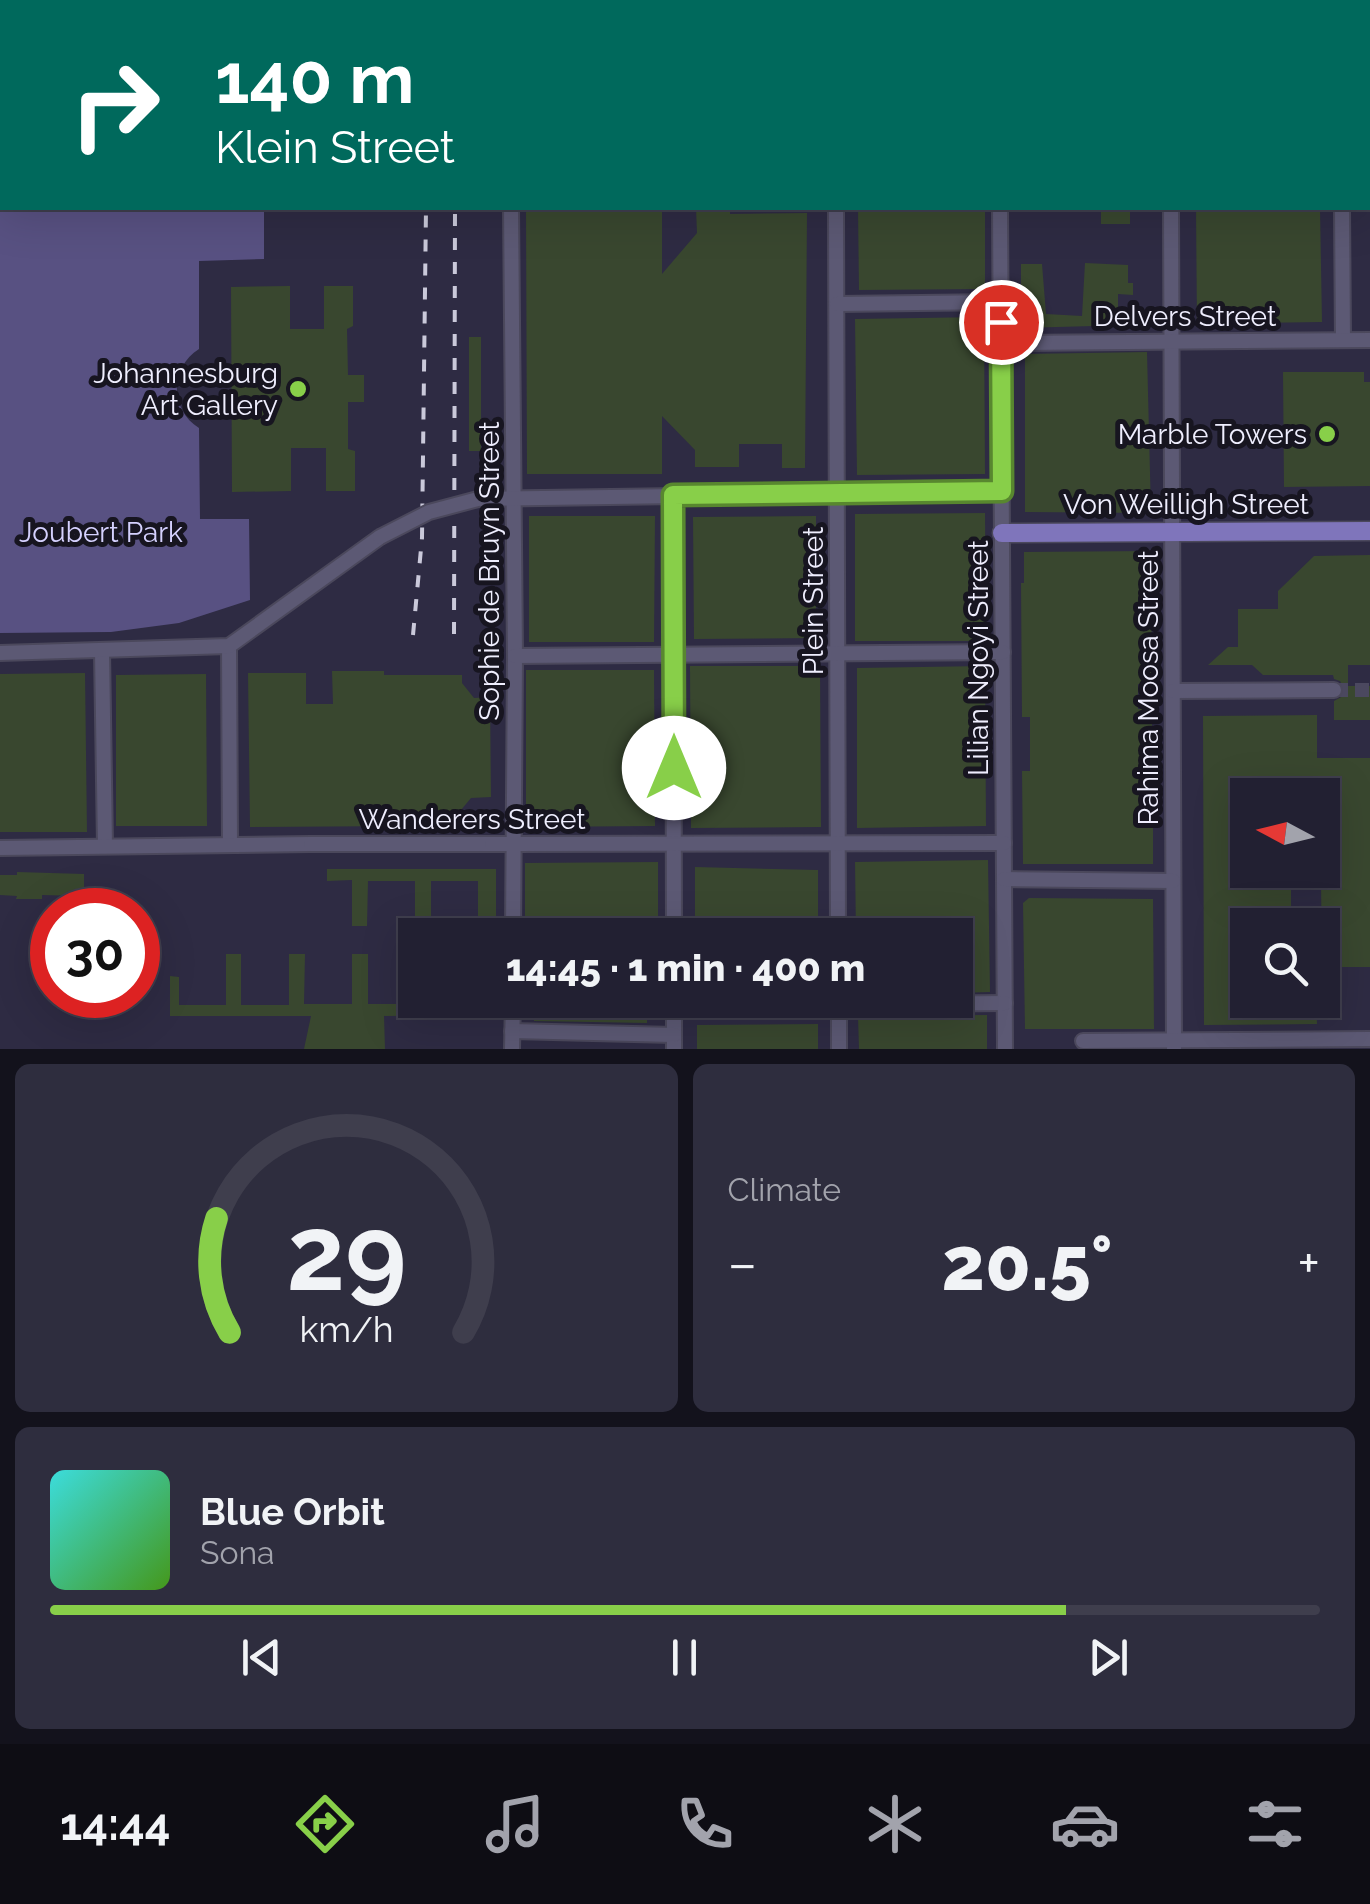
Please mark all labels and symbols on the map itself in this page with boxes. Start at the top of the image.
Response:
pin [959,280,1044,365]
street label: Delvers Street [1094,300,1277,333]
place label: Johannesburg Art Gallery [93,357,278,422]
marker: Johannesburg Art Gallery [287,378,309,400]
place label: Marble Towers [1118,418,1307,451]
street label: Sophie de Bruyn Street [473,421,506,721]
marker: Marble Towers [1316,423,1338,445]
street label: Von Weilligh Street [1063,488,1310,521]
park label: Joubert Park [19,516,183,549]
street label: Plein Street [797,526,830,675]
street label: Lilian Ngoyi Street [962,540,995,776]
street label: Rahima Moosa Street [1132,550,1165,826]
position arrow [622,716,726,820]
north arrow [1230,778,1340,888]
street label: Wanderers Street [358,803,586,836]
speed limit sign: 30 [30,888,160,1018]

